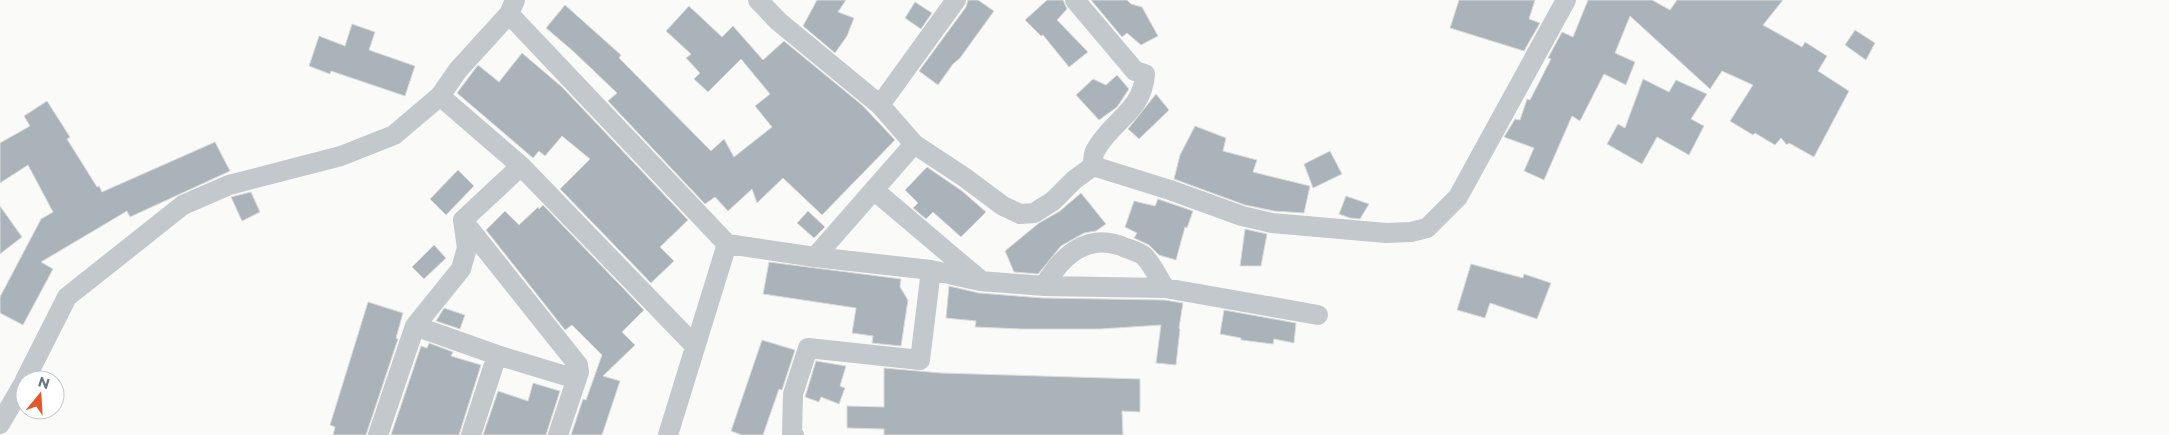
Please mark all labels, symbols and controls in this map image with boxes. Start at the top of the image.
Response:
north arrow [15,370,65,420]
text: N [36,372,52,393]

